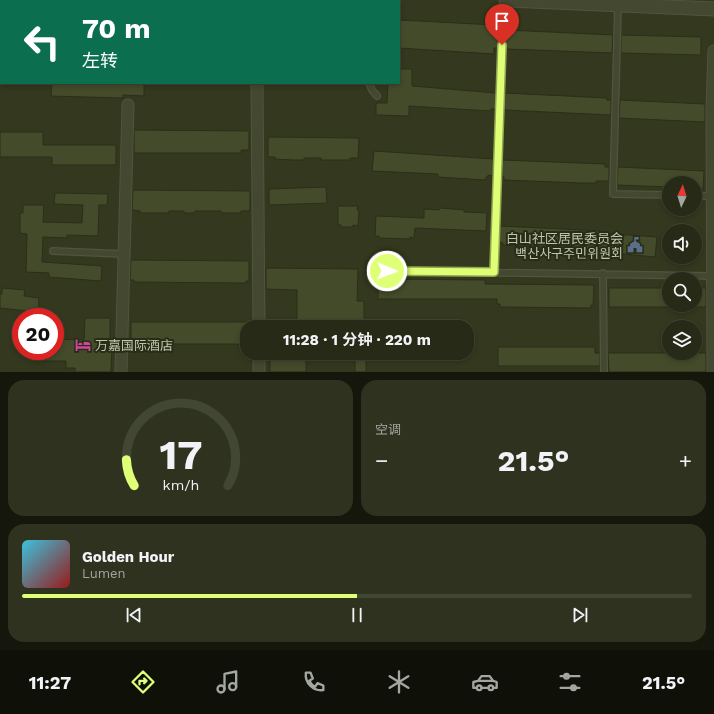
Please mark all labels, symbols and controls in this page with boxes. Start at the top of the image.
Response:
pin [485,4,519,45]
icon: arrive [491,10,513,32]
text: 70 m [82,12,151,45]
icon: left [16,16,68,68]
text: 左转 [82,50,118,71]
north arrow [662,176,702,216]
map controls [662,176,702,360]
button: sound [662,224,702,264]
place label: 白山社区居民委员会 백산사구주민위원회 [506,231,623,261]
public building icon: 白山社区居民委员会 백산사구주민위원회 [626,236,644,254]
position arrow [366,250,408,292]
button: search [662,272,702,312]
speed limit sign: 20 [12,308,64,360]
button: layers [662,320,702,360]
text: 11:28 · 1 分钟 · 220 m [283,331,431,349]
hotel icon: 万嘉国际酒店 [74,336,92,354]
place label: 万嘉国际酒店 [95,338,173,353]
text: 空调 [375,422,401,437]
text: 17 [159,430,202,479]
text: 21.5° [498,443,569,478]
text: − [375,448,388,473]
text: + [679,448,692,473]
text: km/h [162,477,199,493]
text: Golden Hour [82,548,174,566]
text: Lumen [82,566,126,581]
icon: previous [123,604,145,626]
icon: pause [346,604,368,626]
icon: next [569,604,591,626]
icon: directions [129,668,157,696]
icon: music [214,668,242,696]
icon: phone [300,668,328,696]
icon: climate [385,668,413,696]
icon: car [471,668,499,696]
icon: filters [556,668,584,696]
text: 11:27 [29,672,71,693]
text: 21.5° [642,672,685,693]

